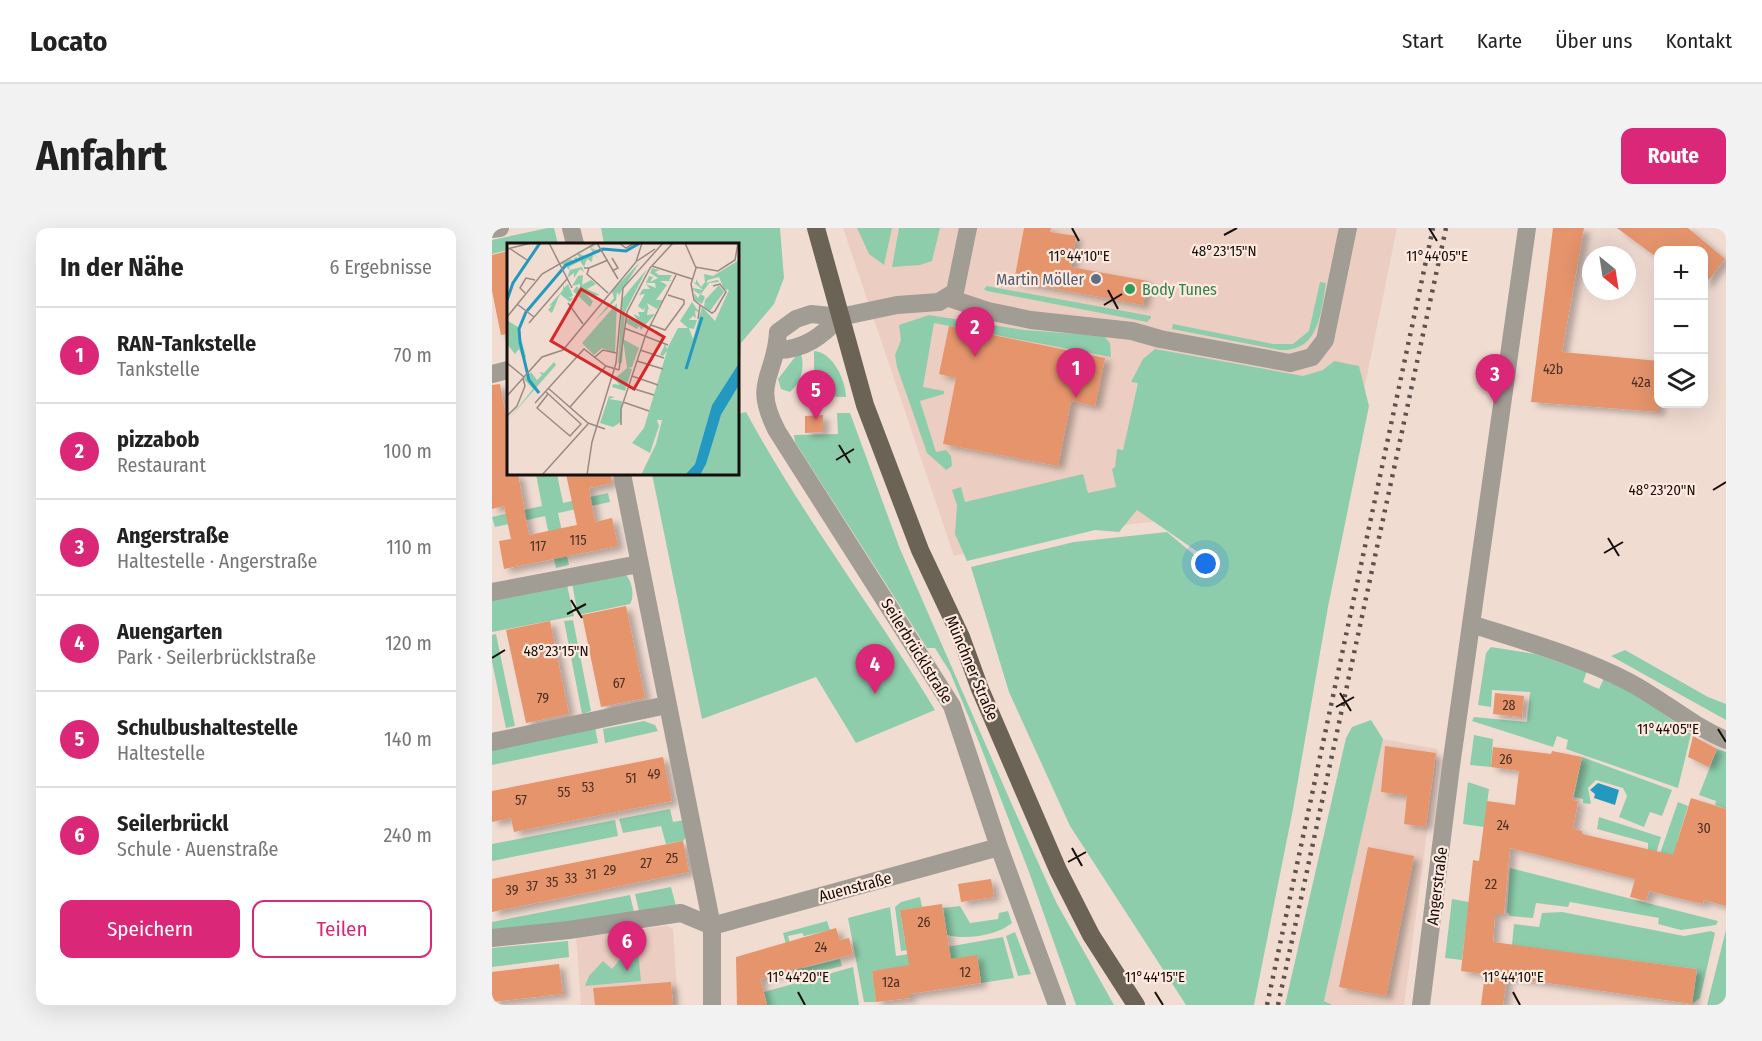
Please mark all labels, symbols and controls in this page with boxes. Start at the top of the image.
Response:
text: Locato [30,25,108,58]
text: Start [1402,28,1444,54]
text: Karte [1477,28,1522,54]
text: Über uns [1555,28,1632,54]
text: Kontakt [1665,28,1732,54]
button: Route [1621,128,1726,184]
text: Anfahrt [36,131,167,181]
text: 48°23'15"N [1191,242,1257,260]
inset map [507,243,740,476]
north arrow [1582,246,1636,300]
map controls [1654,246,1708,408]
button: + [1654,246,1708,300]
text: 11°44'10"E [1048,247,1110,265]
text: 11°44'05"E [1406,247,1468,265]
text: In der Nähe [60,252,184,283]
text: 6 Ergebnisse [330,255,432,279]
place label: Martin Möller [996,270,1084,289]
marker: Martin Möller [1089,272,1103,286]
place label: Body Tunes [1142,280,1217,299]
marker: Body Tunes [1123,282,1137,296]
button: − [1654,300,1708,354]
pin: 2 [956,308,994,357]
text: RAN-Tankstelle [117,330,256,357]
text: 1 [75,343,84,367]
text: 70 m [394,343,432,367]
pin: 1 [1056,348,1096,398]
pin: 3 [1476,354,1514,404]
button: layers [1654,354,1708,408]
text: Tankstelle [117,357,200,381]
house number: 42b [1543,361,1563,378]
pin: 5 [796,370,836,420]
house number: 42a [1631,374,1651,391]
text: pizzabob [117,426,199,453]
text: 2 [75,439,84,463]
text: 100 m [383,439,432,463]
text: Restaurant [117,453,206,477]
text: 48°23'20"N [1628,481,1696,499]
text: Angerstraße [117,522,229,549]
house number: 115 [569,532,587,549]
text: 3 [75,535,84,559]
text: 110 m [386,535,432,559]
house number: 117 [530,538,547,555]
text: Haltestelle · Angerstraße [117,549,317,573]
your location [1191,549,1220,578]
street label: Seilerbrücklstraße [877,595,957,707]
street label: Münchner Straße [941,613,1003,723]
text: Auengarten [117,618,223,645]
text: 4 [74,631,85,655]
text: 120 m [385,631,432,655]
text: 48°23'15"N [523,642,589,660]
pin: 4 [856,644,895,694]
text: Park · Seilerbrücklstraße [117,645,316,669]
house number: 67 [613,675,625,692]
house number: 79 [537,690,549,707]
house number: 28 [1502,697,1516,714]
text: Schulbushaltestelle [117,714,298,741]
text: 11°44'05"E [1637,720,1699,738]
text: 5 [75,727,84,751]
text: 140 m [384,727,432,751]
text: Haltestelle [117,741,205,765]
house number: 26 [1499,751,1513,768]
house number: 49 [647,766,661,783]
house number: 51 [625,770,637,787]
house number: 53 [582,779,594,796]
house number: 55 [558,784,570,801]
house number: 57 [515,792,527,809]
text: Seilerbrückl [117,810,229,837]
house number: 24 [1497,817,1510,834]
house number: 30 [1697,820,1711,837]
text: 6 [74,823,85,847]
text: 240 m [383,823,432,847]
text: Schule · Auenstraße [117,837,278,861]
street label: Angerstraße [1423,846,1451,926]
house number: 25 [666,850,678,867]
house number: 27 [640,855,652,872]
house number: 29 [604,862,617,879]
house number: 31 [585,866,597,883]
street label: Auenstraße [817,868,894,906]
house number: 33 [565,870,577,887]
house number: 35 [546,874,558,891]
house number: 22 [1485,876,1497,893]
house number: 37 [526,878,538,895]
house number: 39 [506,882,519,899]
button: Speichern [60,900,240,958]
button: Teilen [252,900,432,958]
house number: 26 [917,914,931,931]
pin: 6 [608,922,646,971]
house number: 24 [815,939,828,956]
house number: 12 [959,964,971,981]
text: 11°44'20"E [767,968,829,986]
text: 11°44'15"E [1125,968,1185,986]
text: 11°44'10"E [1482,968,1544,986]
house number: 12a [882,974,900,991]

